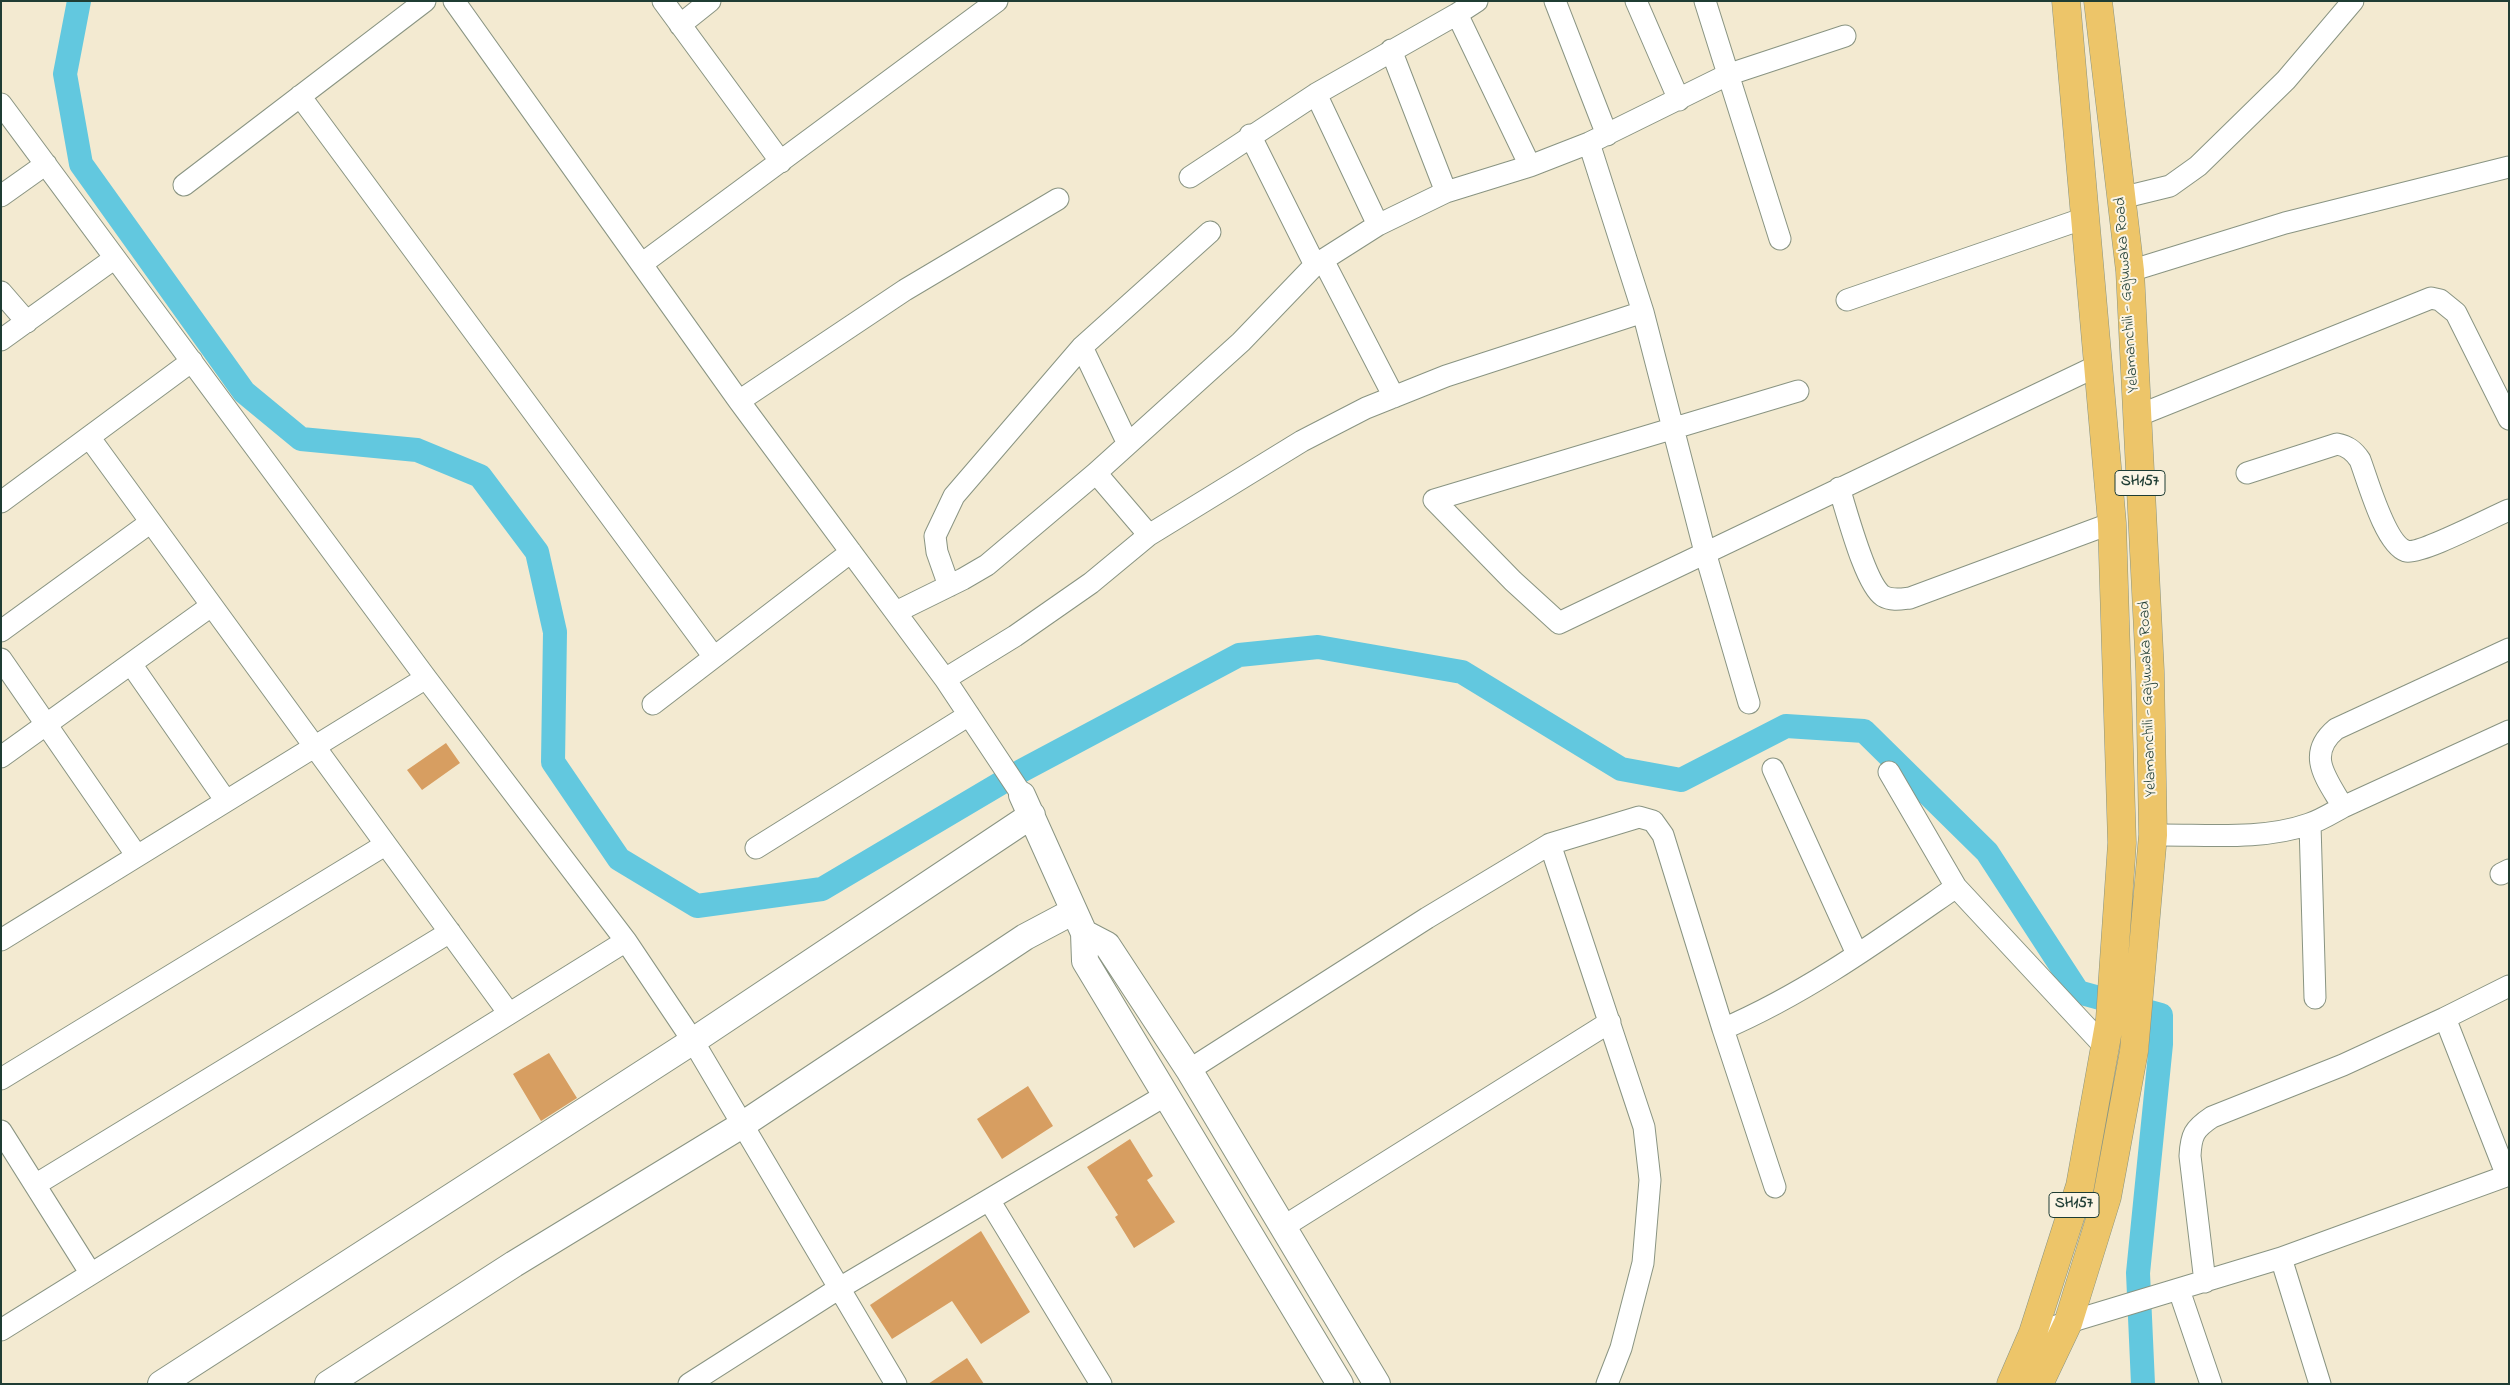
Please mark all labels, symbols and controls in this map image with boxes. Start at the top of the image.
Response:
street label: Yelamanchili - Gajuwaka Road [2112,196,2144,394]
road number: SH157 [2115,470,2165,496]
street label: Yelamanchili - Gajuwaka Road [2136,600,2162,798]
road number: SH157 [2049,1192,2099,1218]

